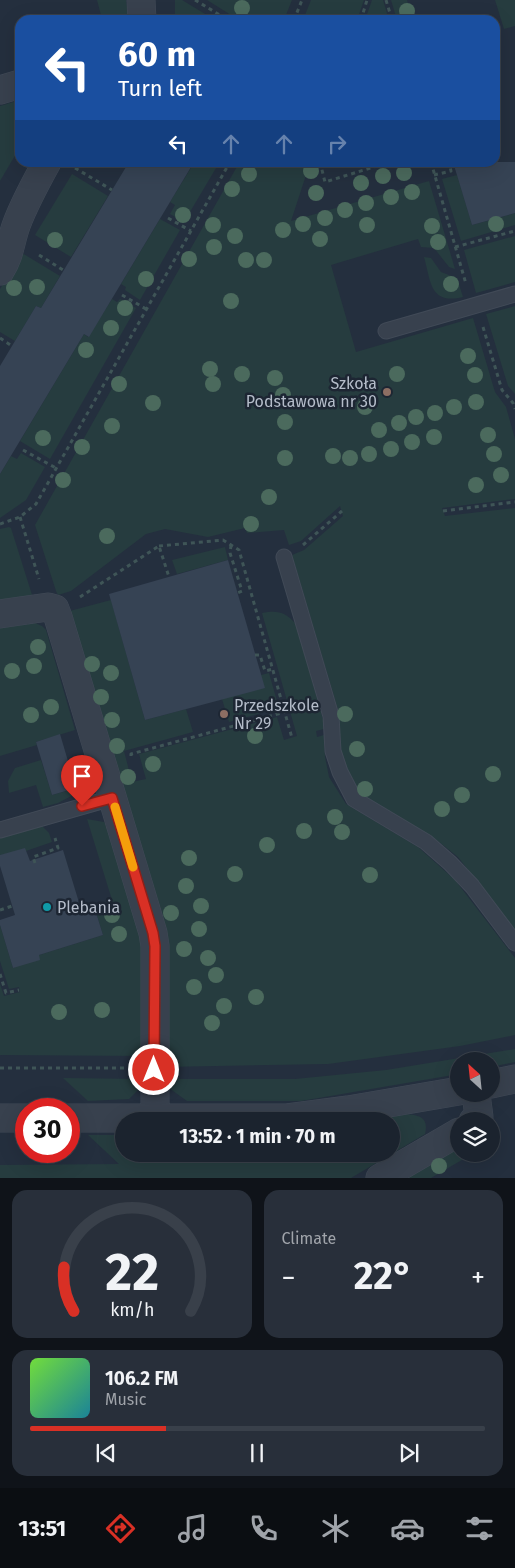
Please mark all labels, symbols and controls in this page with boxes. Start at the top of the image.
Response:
text: 60 m [118,33,196,75]
icon: left [35,35,100,100]
text: Turn left [118,75,202,102]
icon: left [164,130,192,158]
icon: ahead [217,130,245,158]
icon: ahead [270,130,298,158]
icon: right [323,130,351,158]
place label: Szkoła Podstawowa nr 30 [246,374,377,411]
marker: Szkoła Podstawowa nr 30 [381,386,393,398]
place label: Przedszkole Nr 29 [234,696,319,733]
marker: Przedszkole Nr 29 [218,708,230,720]
pin [61,755,103,806]
icon: arrive [68,762,96,790]
place label: Plebania [57,898,120,917]
marker: Plebania [41,901,53,913]
position arrow [127,1043,179,1095]
north arrow [450,1052,500,1102]
map controls [450,1052,500,1162]
speed limit sign: 30 [15,1098,80,1163]
button: layers [450,1112,500,1162]
text: 13:52 · 1 min · 70 m [179,1125,336,1148]
text: Climate [282,1229,336,1248]
text: 22 [105,1241,159,1304]
text: 22° [354,1253,413,1299]
text: − [282,1261,296,1294]
text: + [471,1261,485,1294]
text: km/h [110,1299,154,1321]
text: 106.2 FM [105,1367,178,1390]
text: Music [105,1390,146,1409]
icon: previous [92,1439,120,1467]
icon: pause [243,1439,271,1467]
icon: next [395,1439,423,1467]
icon: directions [103,1511,138,1546]
icon: music [175,1511,210,1546]
icon: phone [246,1511,281,1546]
icon: climate [318,1511,353,1546]
icon: car [390,1511,425,1546]
icon: filters [462,1511,497,1546]
text: 13:51 [18,1515,66,1542]

